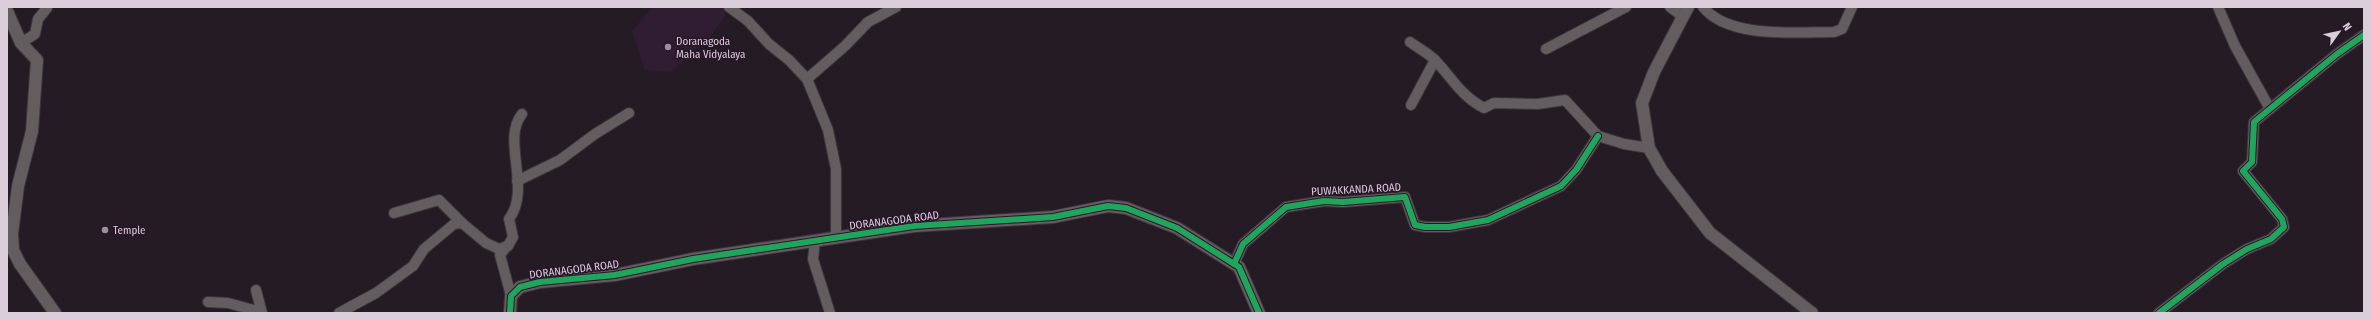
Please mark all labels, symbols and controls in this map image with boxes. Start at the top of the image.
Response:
north arrow [2319,12,2359,52]
text: N [2340,21,2354,33]
place label: Doranagoda Maha Vidyalaya [676,35,746,61]
marker: Doranagoda Maha Vidyalaya [663,42,673,52]
street label: PUWAKKANDA ROAD [1311,181,1401,198]
street label: DORANAGODA ROAD [849,209,940,232]
place label: Temple [113,224,146,237]
marker: Temple [100,225,110,235]
street label: DORANAGODA ROAD [529,258,620,281]

